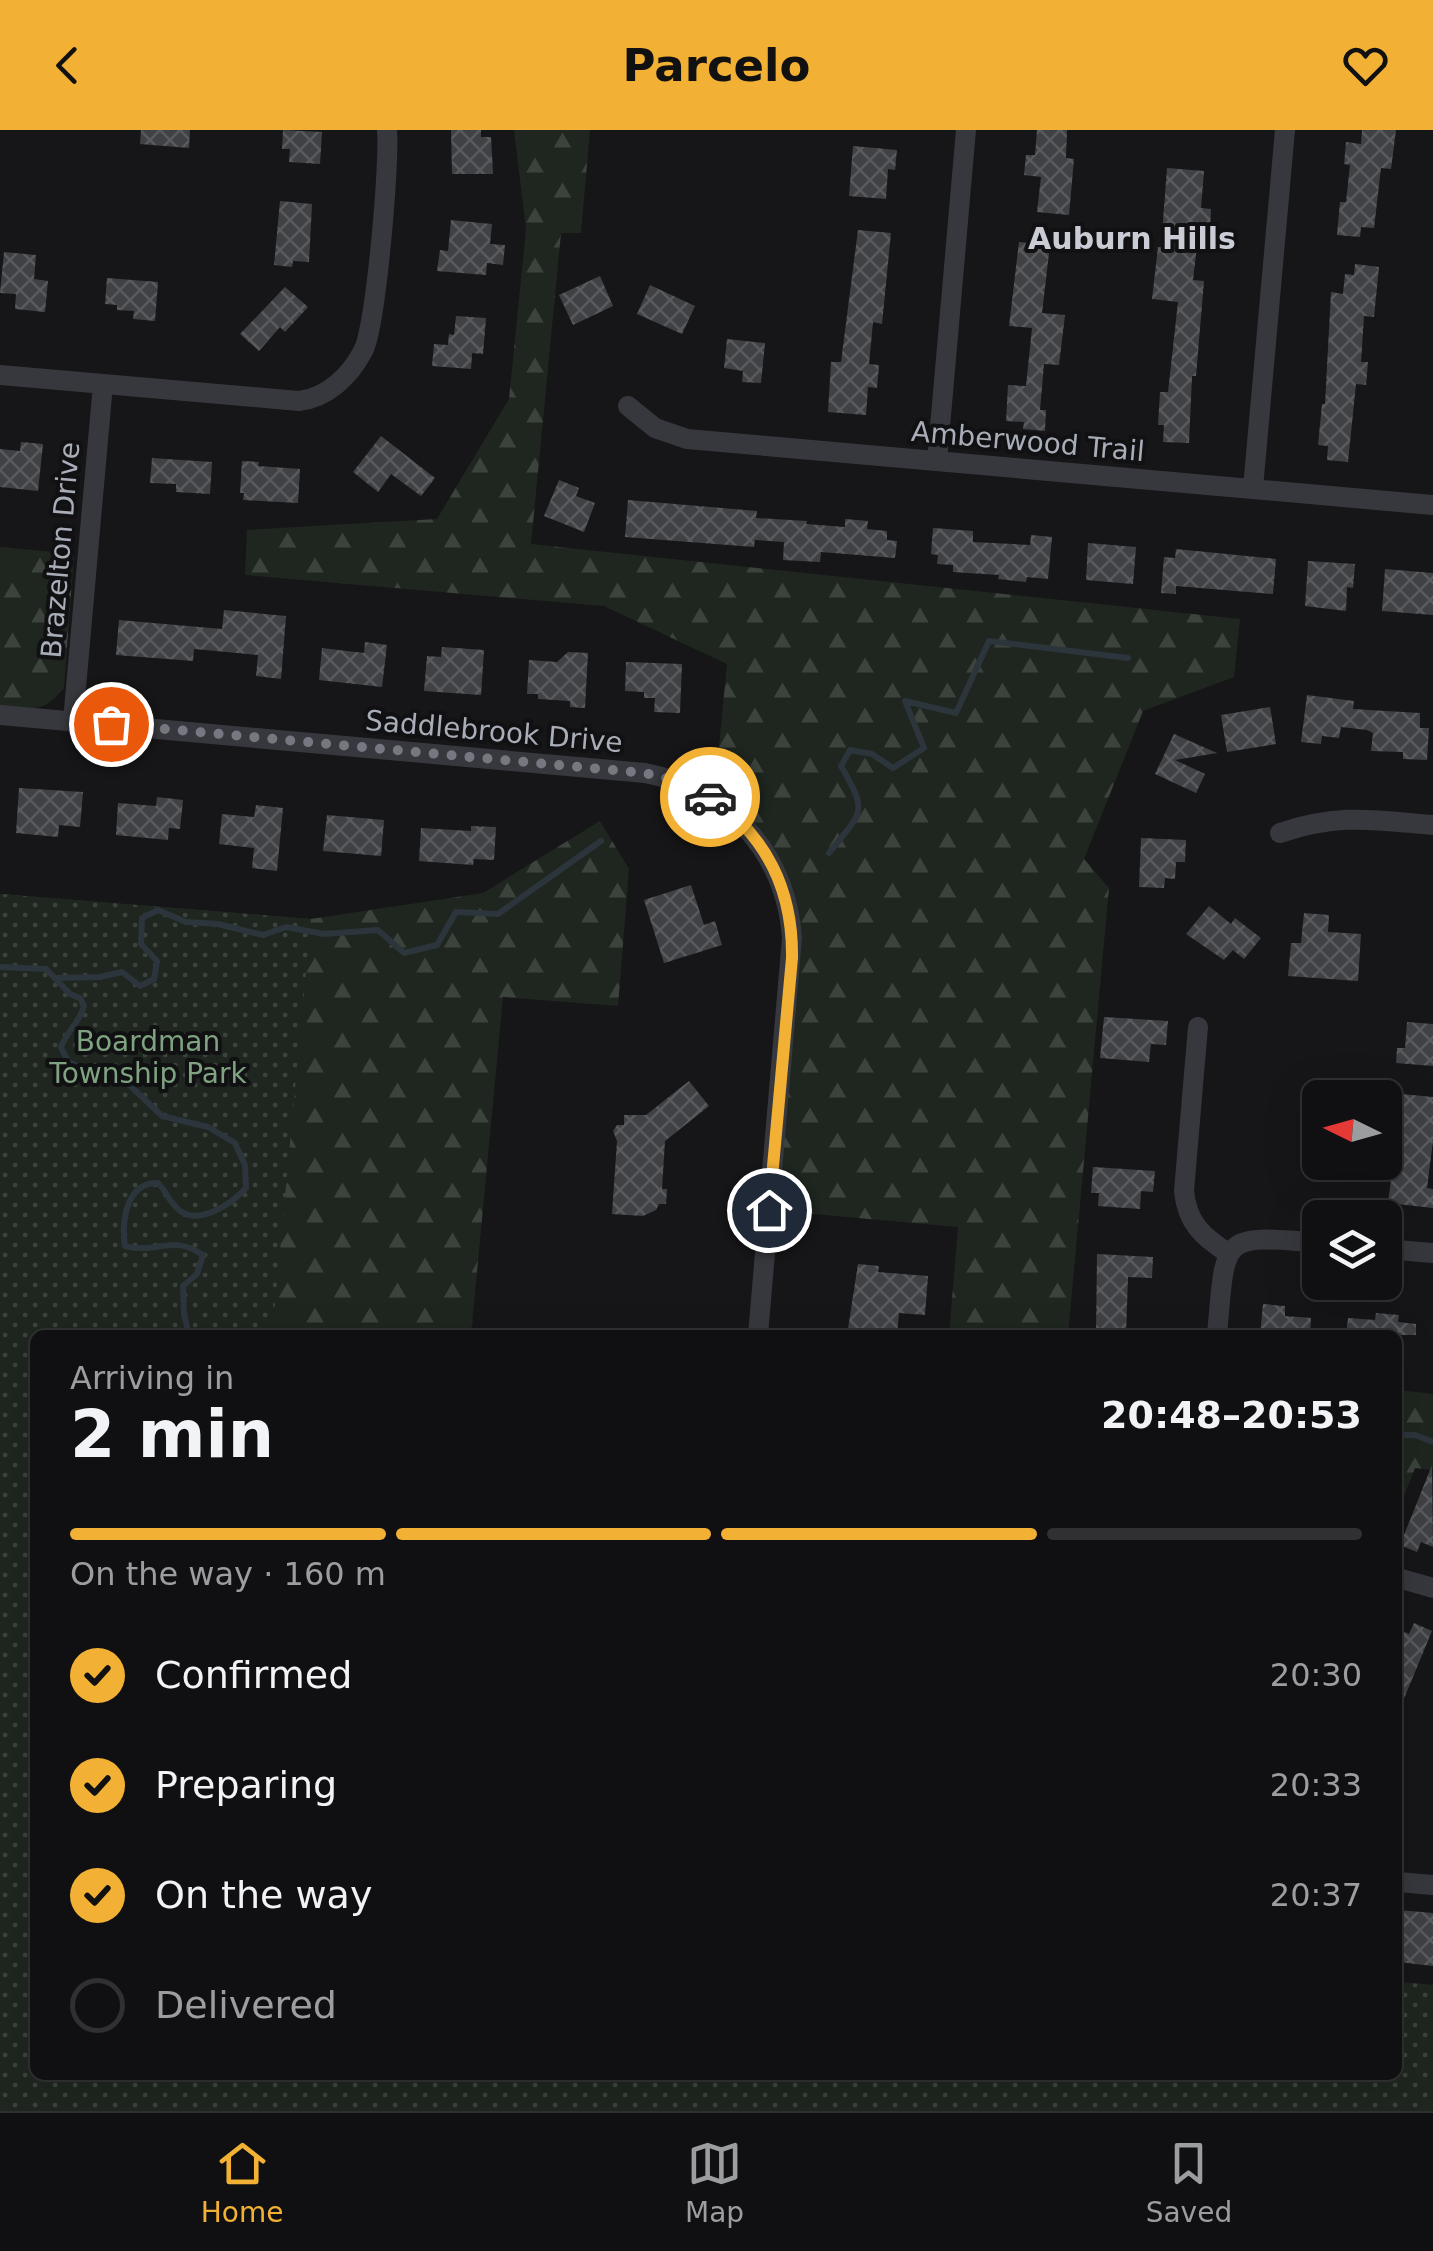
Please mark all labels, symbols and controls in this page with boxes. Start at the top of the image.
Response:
icon: back [40,38,95,93]
icon: heart [1338,38,1393,93]
text: Parcelo [623,39,810,92]
district label: Auburn Hills [1028,221,1236,256]
street label: Amberwood Trail [910,415,1146,468]
street label: Brazelton Drive [35,441,86,660]
pin [69,682,154,767]
icon: bag [84,697,139,752]
street label: Saddlebrook Drive [364,704,624,759]
courier [660,747,760,847]
icon: car [683,770,738,825]
park label: Boardman Township Park [48,1025,247,1090]
north arrow [1302,1080,1402,1180]
map controls [1302,1080,1402,1300]
pin [727,1168,812,1253]
icon: home [742,1183,797,1238]
button: layers [1302,1200,1402,1300]
text: Arriving in [70,1359,234,1397]
text: 20:48–20:53 [1101,1393,1362,1437]
text: 2 min [70,1397,274,1472]
text: On the way · 160 m [70,1555,386,1593]
icon: check [70,1648,125,1703]
text: Confirmed [155,1653,352,1697]
text: 20:30 [1270,1656,1362,1694]
icon: check [70,1758,125,1813]
text: Preparing [155,1763,337,1807]
text: 20:33 [1270,1766,1362,1804]
icon: check [70,1868,125,1923]
text: On the way [155,1873,372,1917]
text: 20:37 [1270,1876,1362,1914]
text: Delivered [155,1983,337,2027]
tab: Home [201,2136,283,2229]
tab: Map [685,2136,744,2229]
tab: Saved [1146,2136,1232,2229]

